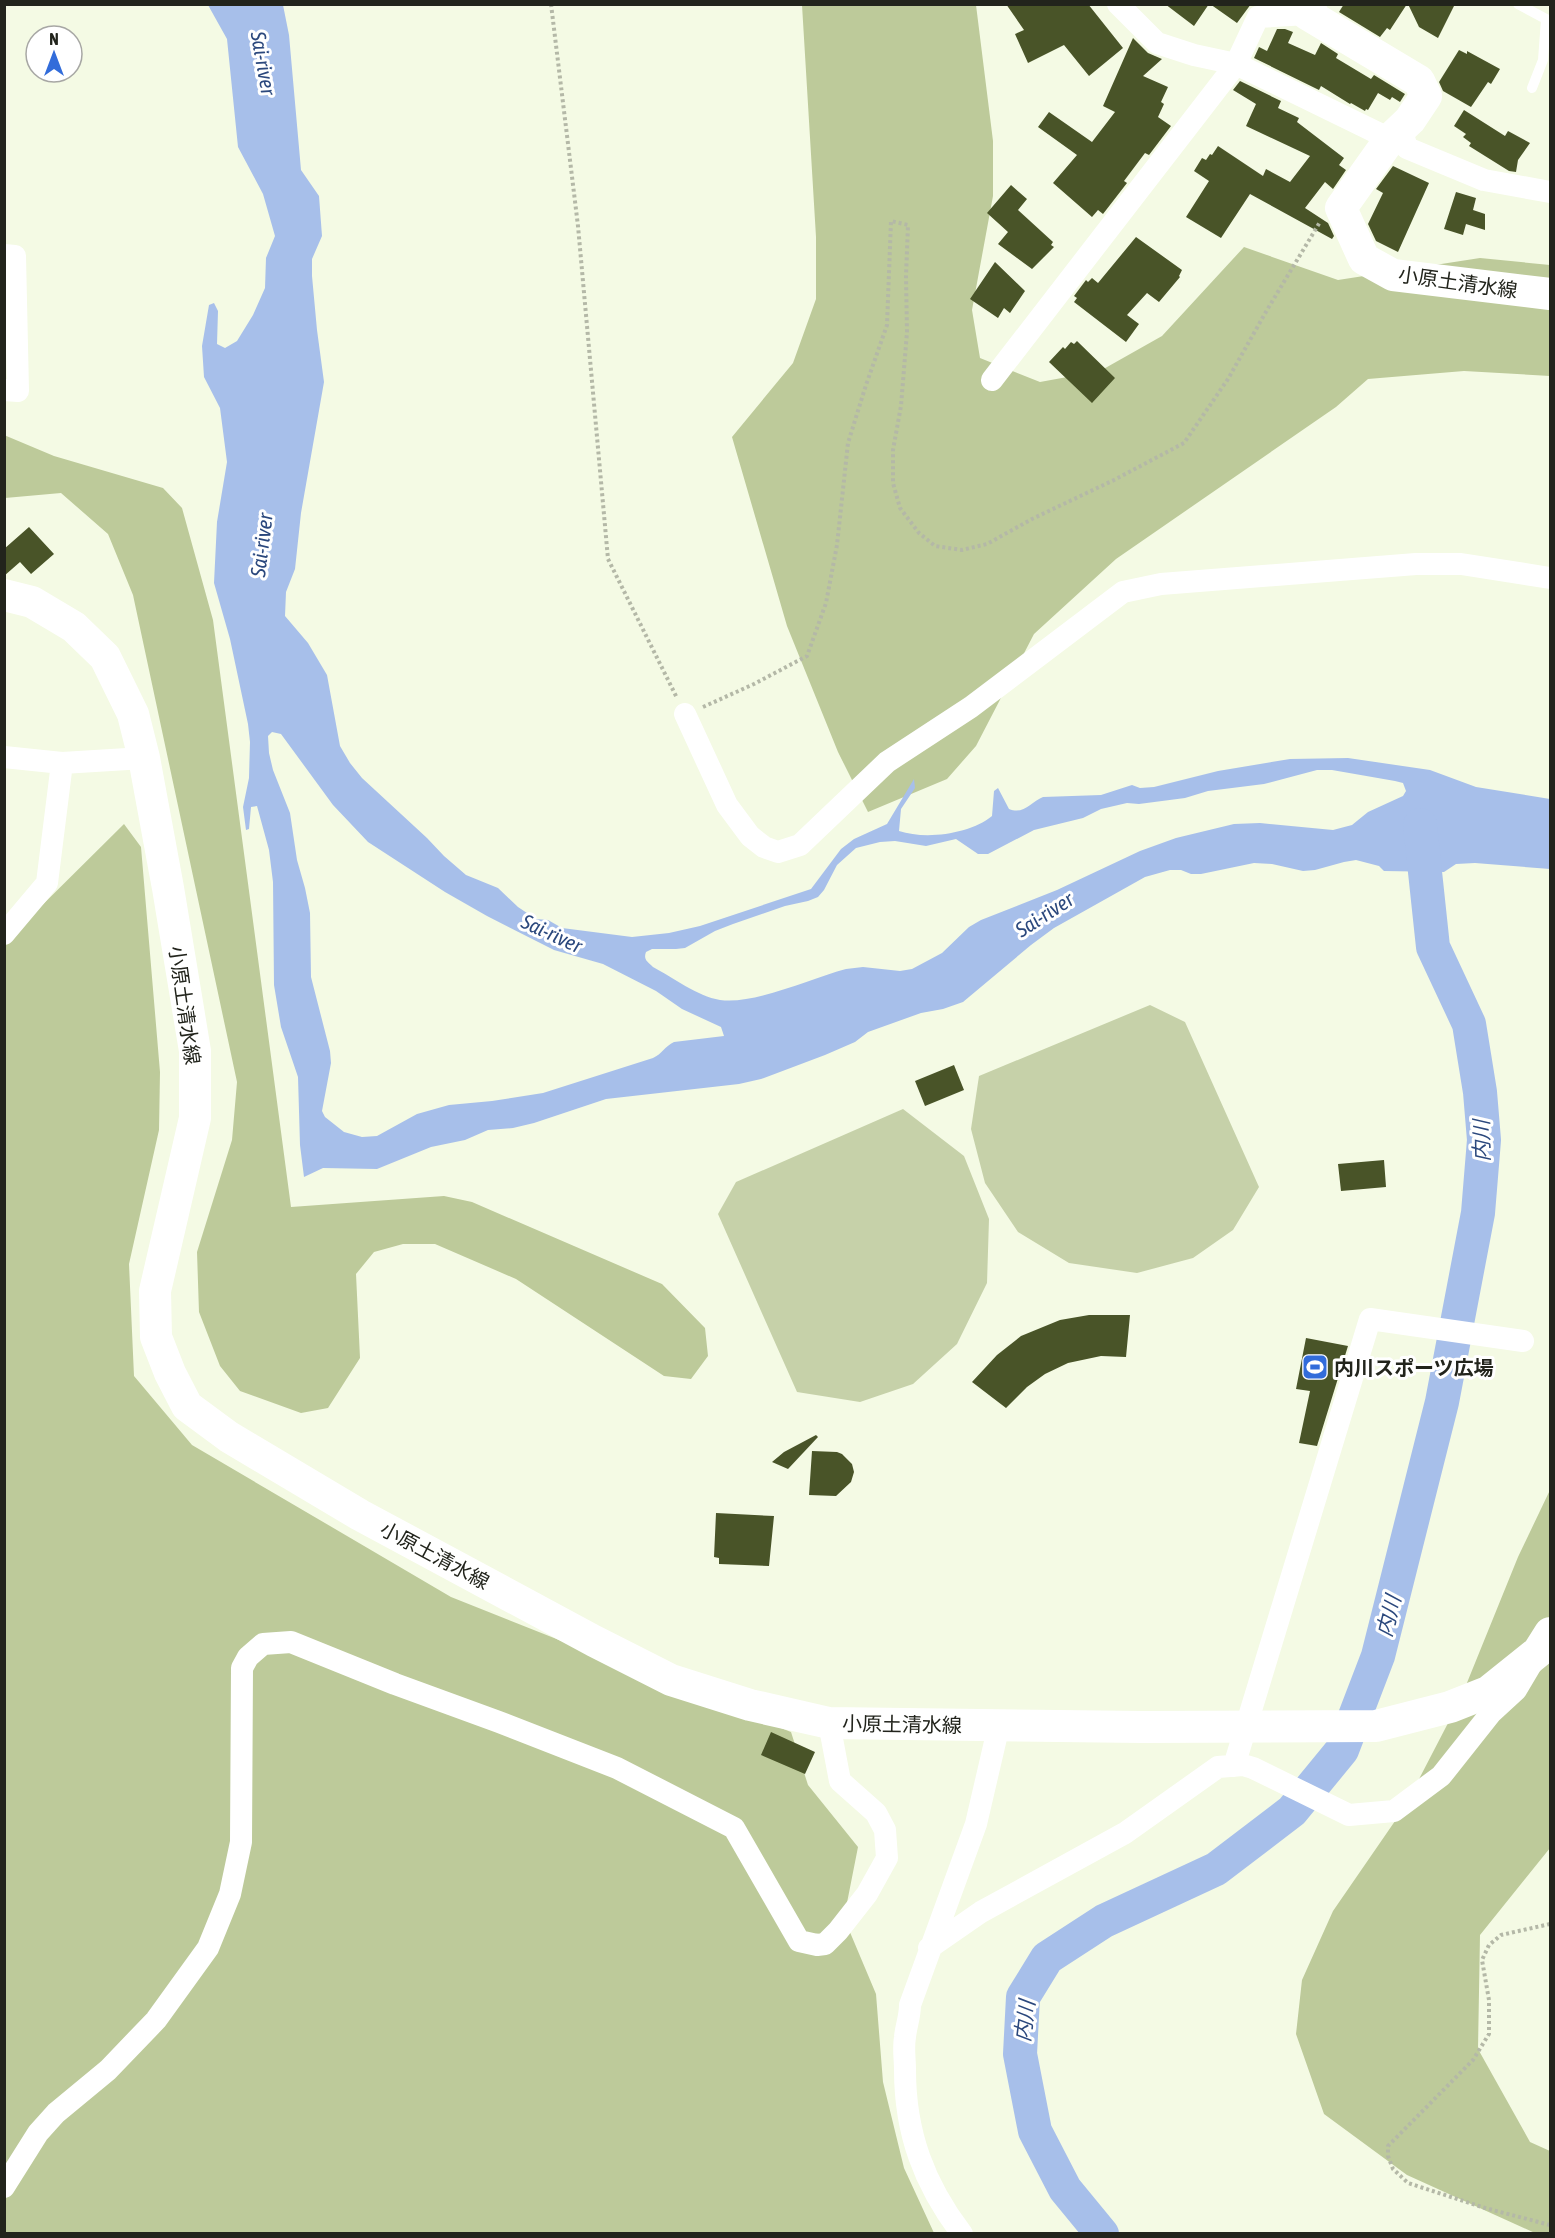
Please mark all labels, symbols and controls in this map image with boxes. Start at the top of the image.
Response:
north arrow [24,24,84,84]
water label: Sai-river [246,28,282,97]
text: N [49,30,59,48]
street label: 小原土清水線 [1397,262,1519,302]
water label: Sai-river [245,511,277,579]
water label: Sai-river [1010,886,1078,942]
water label: Sai-river [517,908,587,958]
street label: 小原土清水線 [165,944,205,1066]
water label: 内川 [1469,1118,1493,1162]
sports icon: 内川スポーツ広場 [1300,1352,1330,1382]
place label: 内川スポーツ広場 [1334,1356,1494,1379]
street label: 小原土清水線 [377,1517,493,1593]
water label: 内川 [1371,1591,1405,1639]
street label: 小原土清水線 [842,1711,962,1737]
water label: 内川 [1010,1997,1039,2043]

